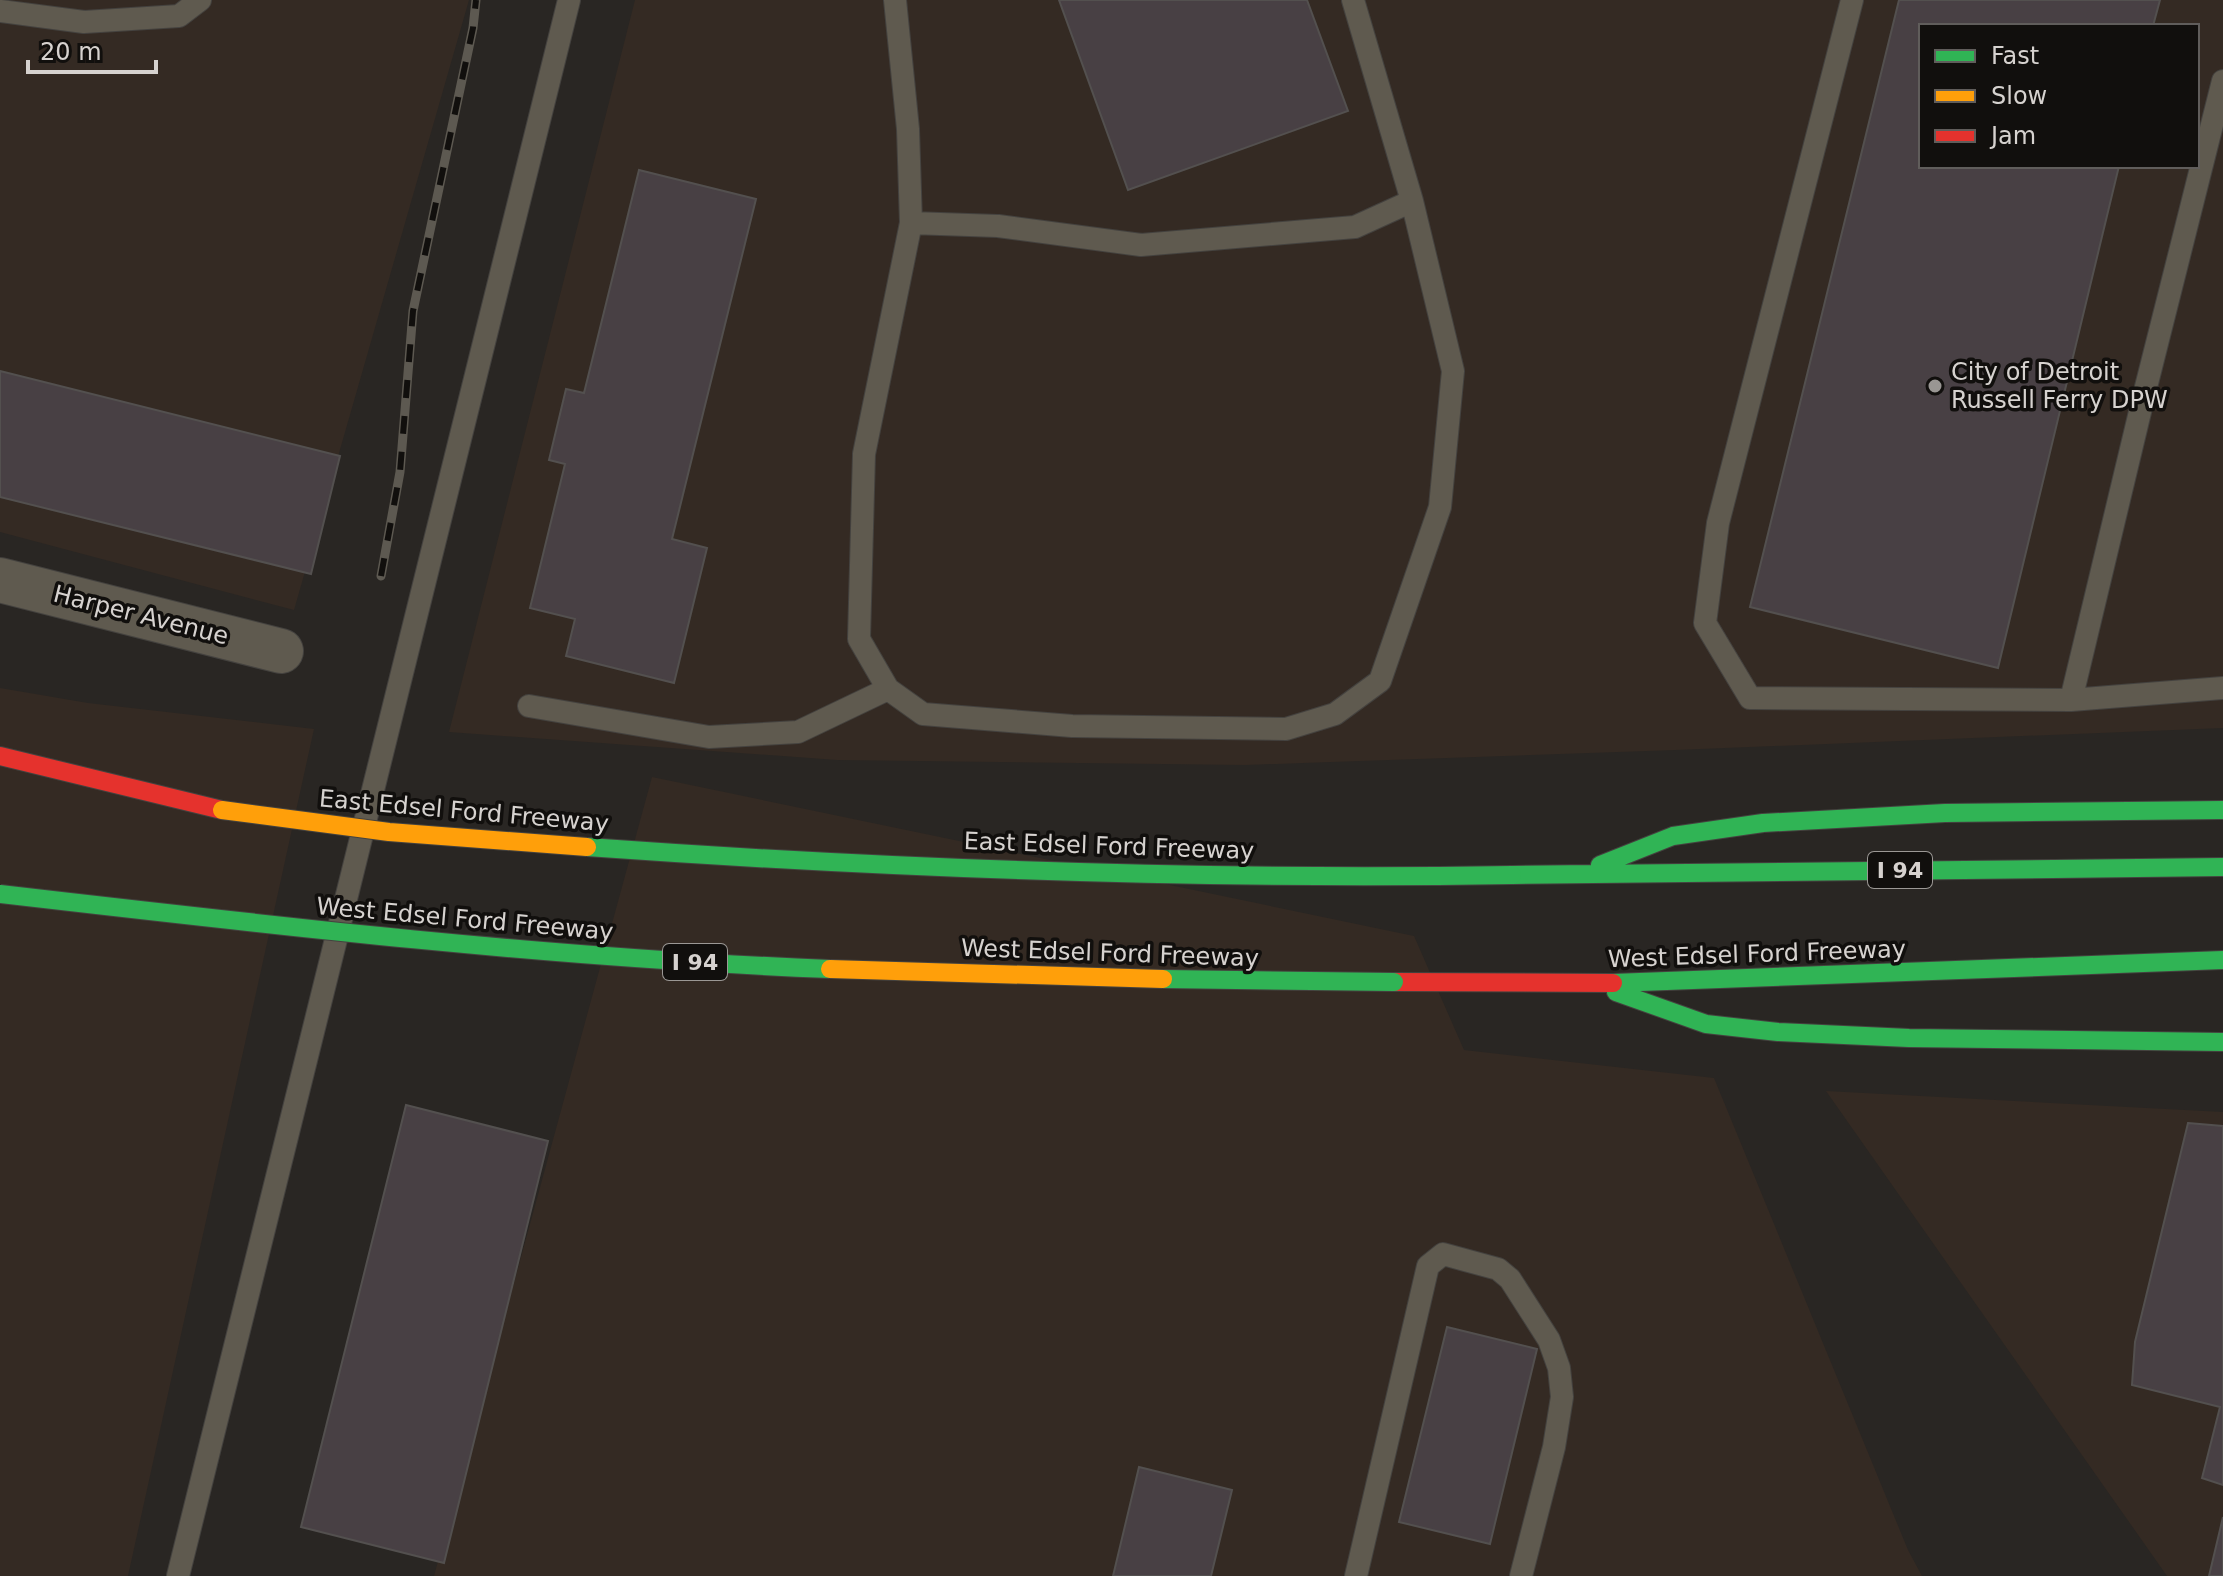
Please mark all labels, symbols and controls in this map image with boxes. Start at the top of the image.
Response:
scale bar [28,24,156,74]
legend [1919,24,2199,168]
text: 20 m [40,38,102,66]
text: Fast [1991,42,2039,70]
text: Slow [1991,82,2047,110]
text: Jam [1989,122,2036,150]
place label: City of Detroit Russell Ferry DPW [1951,358,2168,414]
marker: City of Detroit Russell Ferry DPW [1926,377,1944,395]
street label: Harper Avenue [51,580,231,650]
street label: East Edsel Ford Freeway [318,784,610,838]
street label: East Edsel Ford Freeway [963,827,1255,865]
road number: I 94 [1868,852,1932,888]
street label: West Edsel Ford Freeway [315,892,615,946]
street label: West Edsel Ford Freeway [961,934,1259,972]
street label: West Edsel Ford Freeway [1608,935,1906,973]
road number: I 94 [663,944,727,980]

